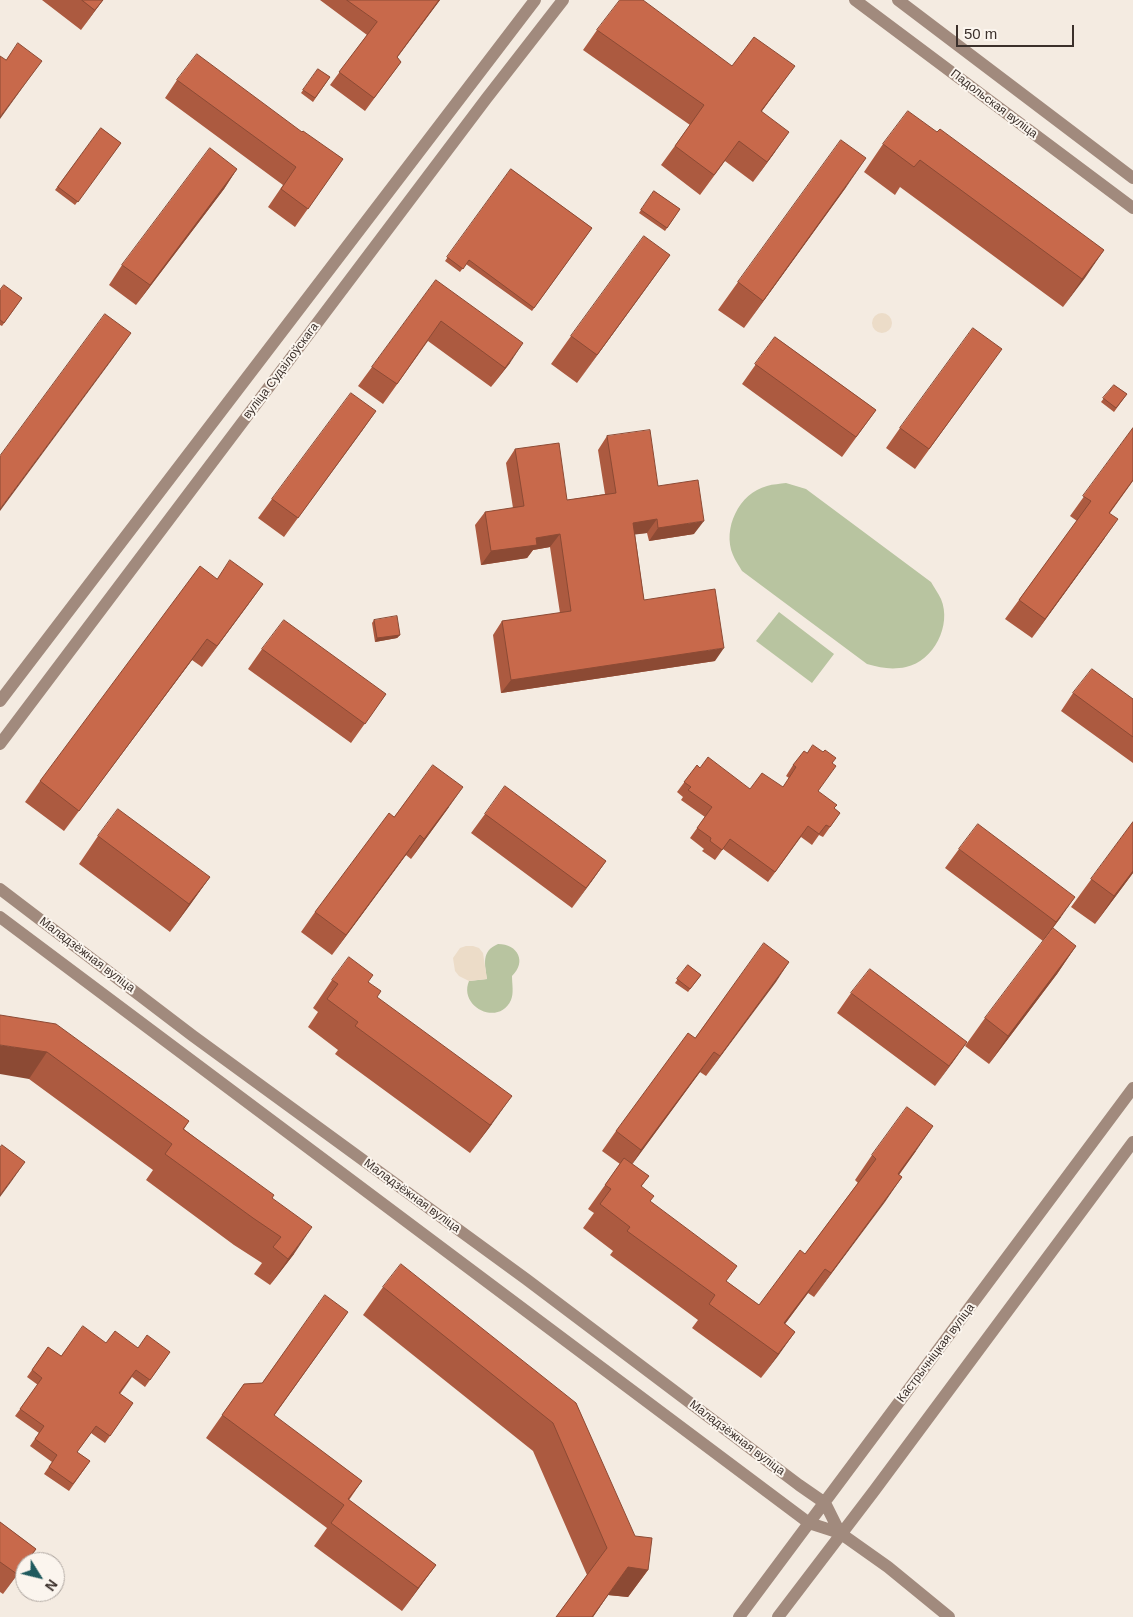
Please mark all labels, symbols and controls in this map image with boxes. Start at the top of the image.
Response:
scale bar [958,15,1076,47]
text: 50 m [964,25,997,42]
street label: Падольская вуліца [948,67,1040,141]
street label: вуліца Судзілоўскага [240,320,322,422]
street label: Маладзёжная вуліца [36,914,138,996]
street label: Маладзёжная вуліца [361,1156,463,1236]
street label: Кастрычніцкая вуліца [894,1301,978,1405]
street label: Маладзёжная вуліца [686,1397,788,1479]
north arrow [15,1552,65,1602]
text: N [42,1576,61,1594]

